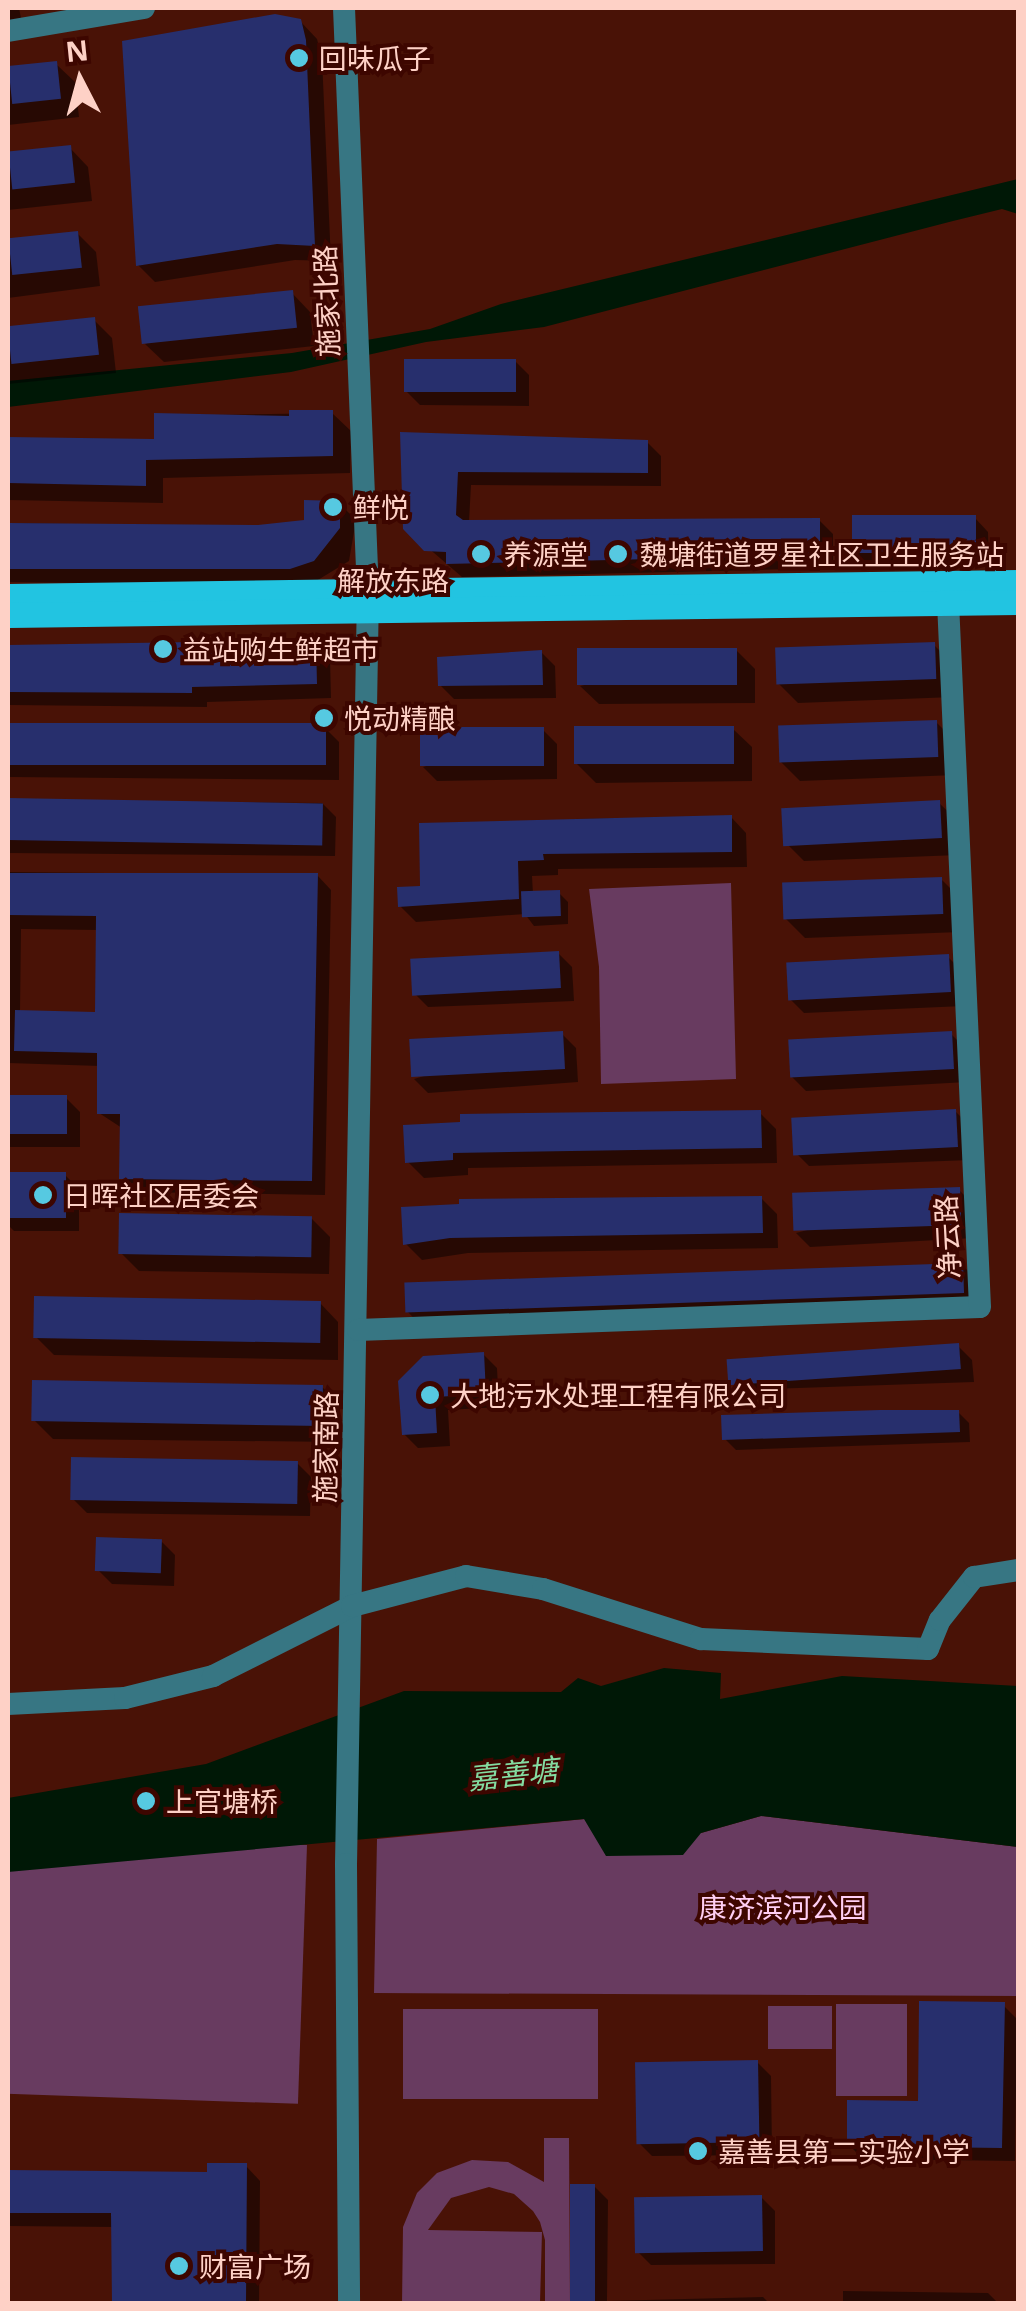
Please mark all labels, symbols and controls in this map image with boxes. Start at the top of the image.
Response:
north arrow [30,30,130,130]
text: N [64,30,90,70]
place label: 回味瓜子 [319,41,431,75]
marker: 回味瓜子 [288,47,310,69]
street label: 施家北路 [307,244,345,358]
place label: 鲜悦 [353,490,409,524]
marker: 鲜悦 [322,496,344,518]
place label: 养源堂 [504,537,588,571]
place label: 魏塘街道罗星社区卫生服务站 [640,537,1004,571]
marker: 养源堂 [468,541,494,567]
marker: 魏塘街道罗星社区卫生服务站 [605,541,631,567]
street label: 解放东路 [337,563,449,597]
place label: 益站购生鲜超市 [183,632,379,666]
marker: 益站购生鲜超市 [152,638,174,660]
place label: 悦动精酿 [344,701,456,735]
marker: 悦动精酿 [313,707,335,729]
place label: 日晖社区居委会 [63,1178,259,1212]
marker: 日晖社区居委会 [32,1184,54,1206]
street label: 净云路 [928,1194,966,1280]
place label: 大地污水处理工程有限公司 [450,1378,786,1412]
marker: 大地污水处理工程有限公司 [419,1384,441,1406]
street label: 施家南路 [307,1391,343,1503]
water label: 嘉善塘 [466,1751,560,1797]
place label: 上官塘桥 [166,1784,278,1818]
marker: 上官塘桥 [135,1790,157,1812]
park label: 康济滨河公园 [699,1890,867,1924]
place label: 嘉善县第二实验小学 [718,2134,970,2168]
marker: 嘉善县第二实验小学 [687,2140,709,2162]
place label: 财富广场 [199,2249,311,2283]
marker: 财富广场 [168,2255,190,2277]

